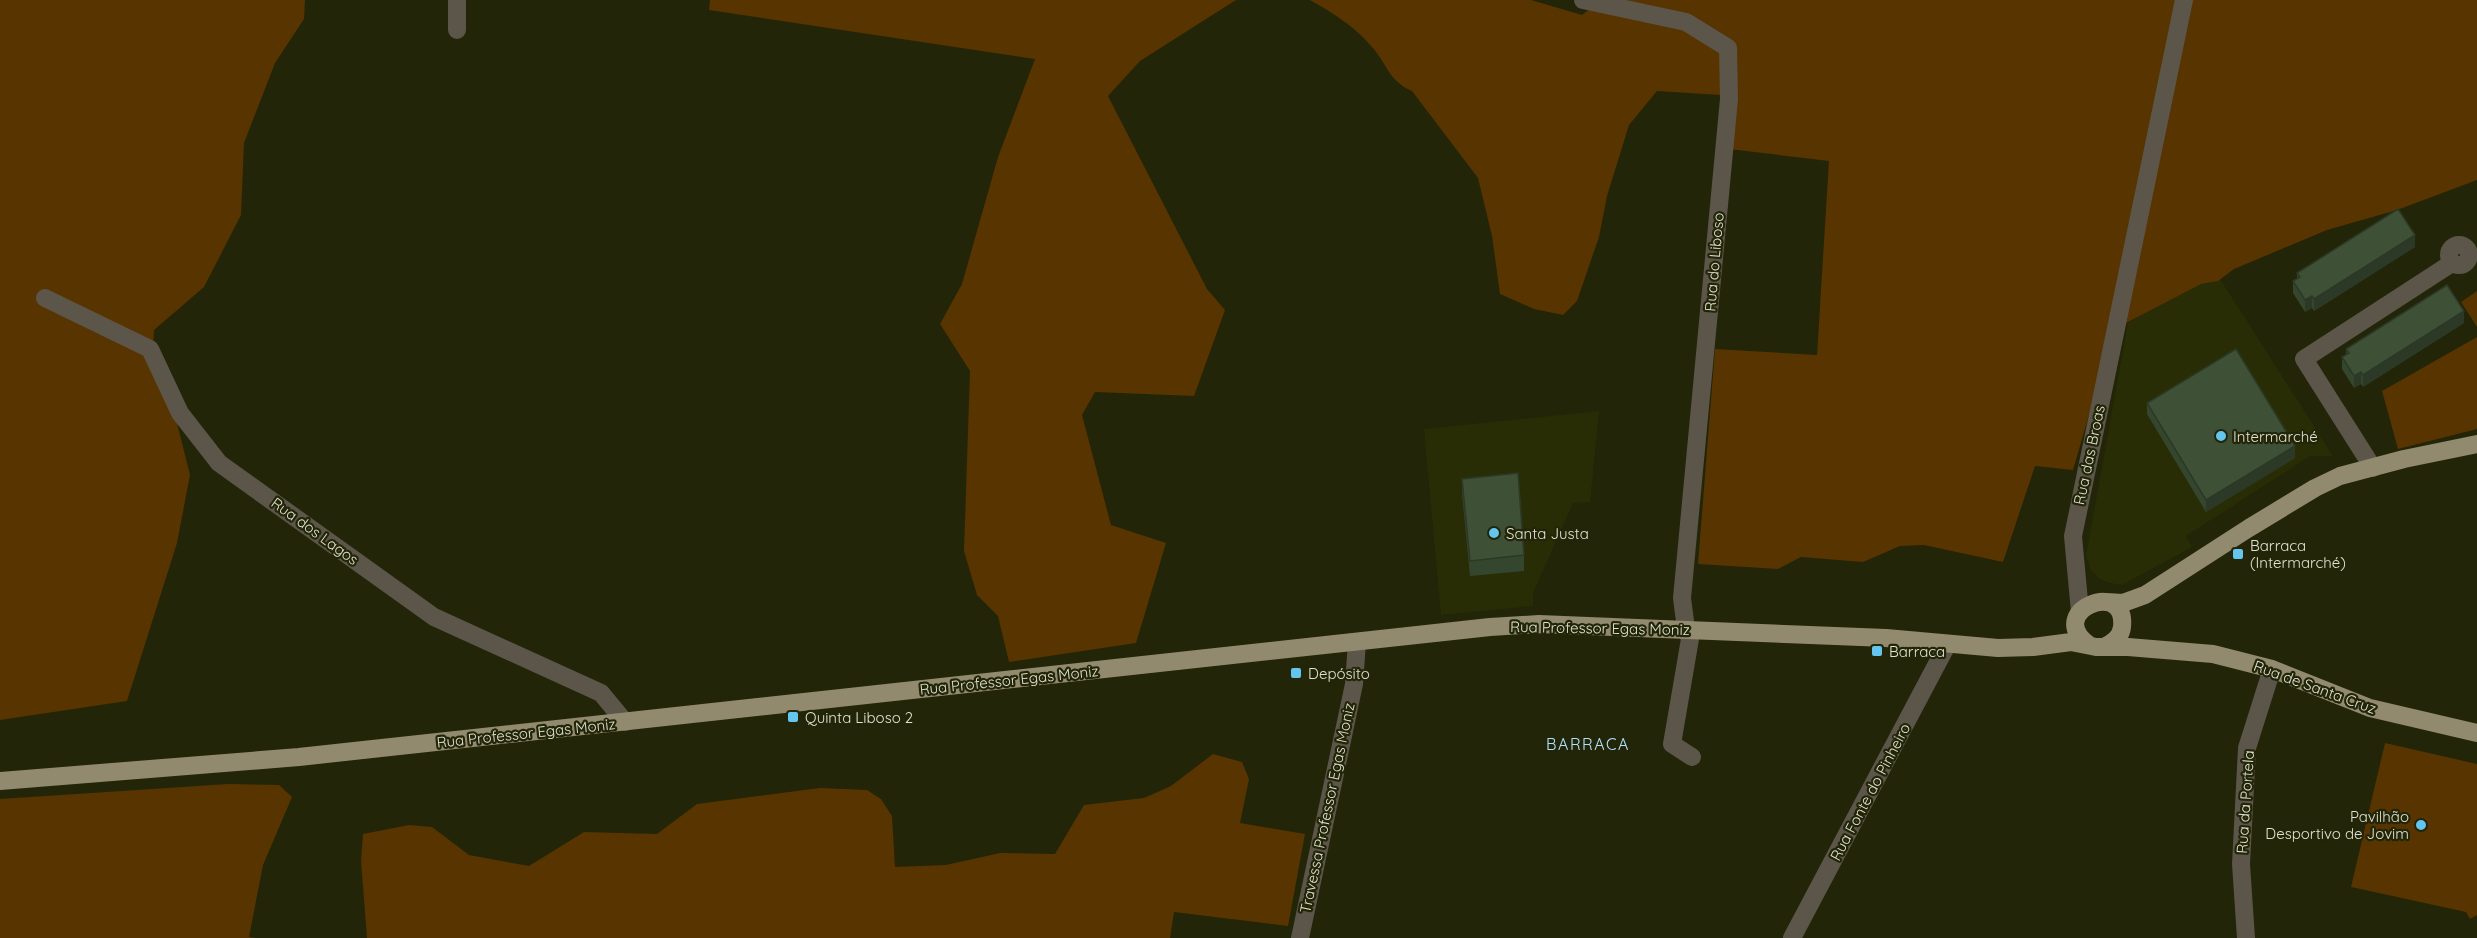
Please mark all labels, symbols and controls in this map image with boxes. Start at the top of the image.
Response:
street label: Rua do Liboso [1700,212,1728,312]
street label: Rua das Broas [2069,403,2109,507]
place label: Intermarché [2233,427,2318,446]
marker: Intermarché [2214,429,2228,443]
street label: Rua dos Lagos [268,493,362,569]
place label: Santa Justa [1506,524,1589,543]
marker: Santa Justa [1487,526,1501,540]
place label: Barraca (Intermarché) [2250,536,2346,572]
marker: Barraca (Intermarché) [2231,547,2245,561]
street label: Rua Professor Egas Moniz [1510,617,1690,639]
place label: Barraca [1889,642,1945,661]
marker: Barraca [1870,644,1884,658]
street label: Rua de Santa Cruz [2251,656,2379,718]
street label: Rua Professor Egas Moniz [919,661,1099,699]
place label: Depósito [1308,664,1370,683]
marker: Depósito [1289,666,1303,680]
street label: Travessa Professor Egas Moniz [1295,701,1359,915]
place label: Quinta Liboso 2 [805,708,913,727]
marker: Quinta Liboso 2 [786,710,800,724]
street label: Rua Professor Egas Moniz [436,714,616,752]
street label: Rua Fonte do Pinheiro [1826,720,1914,864]
district label: BARRACA [1546,734,1630,754]
street label: Rua da Portela [2232,750,2258,854]
place label: Pavilhão Desportivo de Jovim [2265,807,2409,843]
marker: Pavilhão Desportivo de Jovim [2414,818,2428,832]

